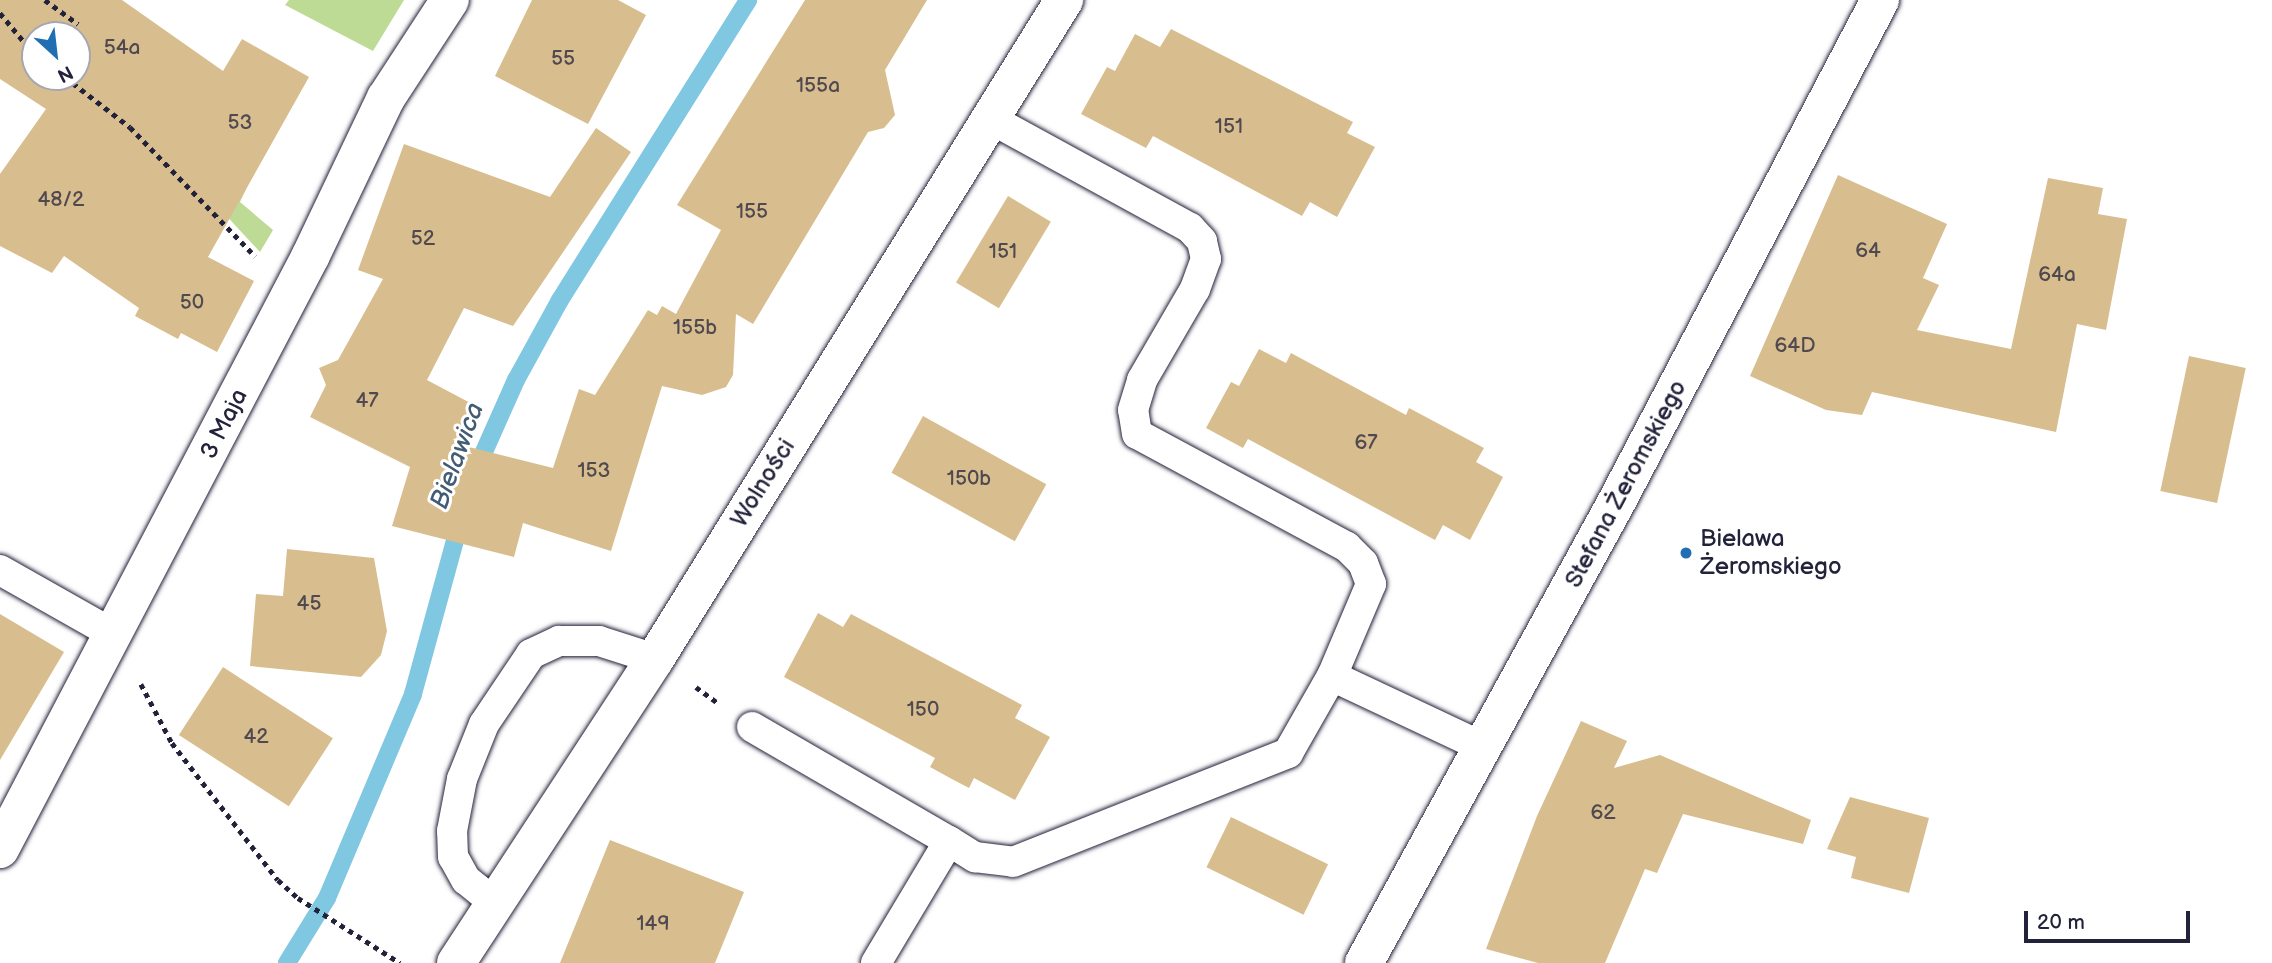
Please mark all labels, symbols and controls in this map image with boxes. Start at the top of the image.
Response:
north arrow [21,21,91,91]
house number: 54a [104,35,140,61]
house number: 55 [551,46,575,72]
text: N [53,60,76,87]
house number: 155a [796,73,840,99]
house number: 53 [228,110,252,136]
house number: 151 [1215,114,1243,140]
house number: 48/2 [38,187,84,213]
house number: 155 [736,199,768,225]
house number: 52 [411,226,435,252]
house number: 64 [1855,238,1881,264]
house number: 151 [989,239,1017,265]
house number: 64a [2038,262,2076,288]
house number: 50 [180,290,204,316]
house number: 155b [673,315,717,341]
house number: 64D [1775,333,1815,359]
street label: Stefana Żeromskiego [1559,375,1693,593]
street label: 3 Maja [194,384,254,464]
house number: 47 [355,388,379,414]
water label: Bielawica [424,399,492,513]
house number: 67 [1354,430,1378,456]
street label: Wolności [725,434,801,532]
house number: 153 [577,458,611,484]
house number: 150b [947,466,991,492]
place label: Bielawa Żeromskiego [1700,525,1842,581]
marker: Bielawa Żeromskiego [1678,545,1694,561]
house number: 45 [297,591,321,617]
house number: 150 [907,697,939,723]
house number: 42 [243,724,269,750]
house number: 62 [1590,800,1616,826]
scale bar [2027,897,2193,941]
text: 20 m [2037,910,2085,935]
house number: 149 [636,911,670,937]

